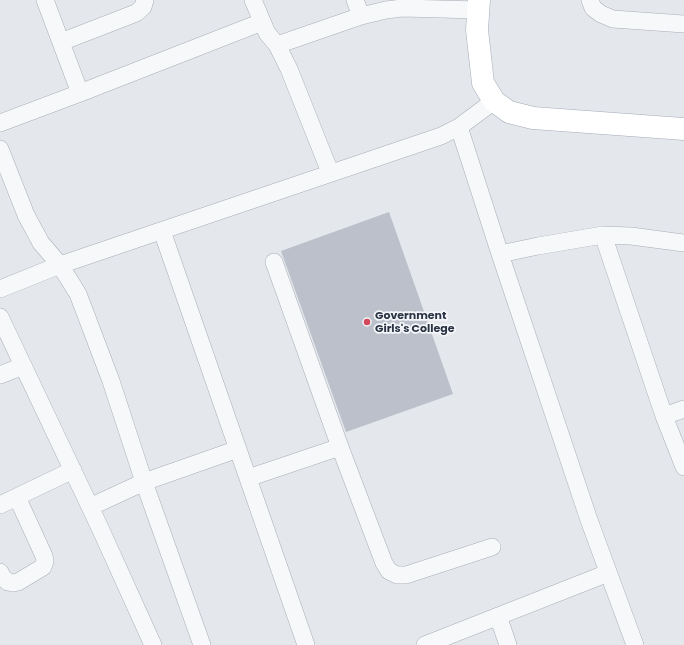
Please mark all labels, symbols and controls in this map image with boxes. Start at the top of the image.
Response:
place label: Government Girls's College [375,309,455,335]
marker: Government Girls's College [362,317,372,327]

